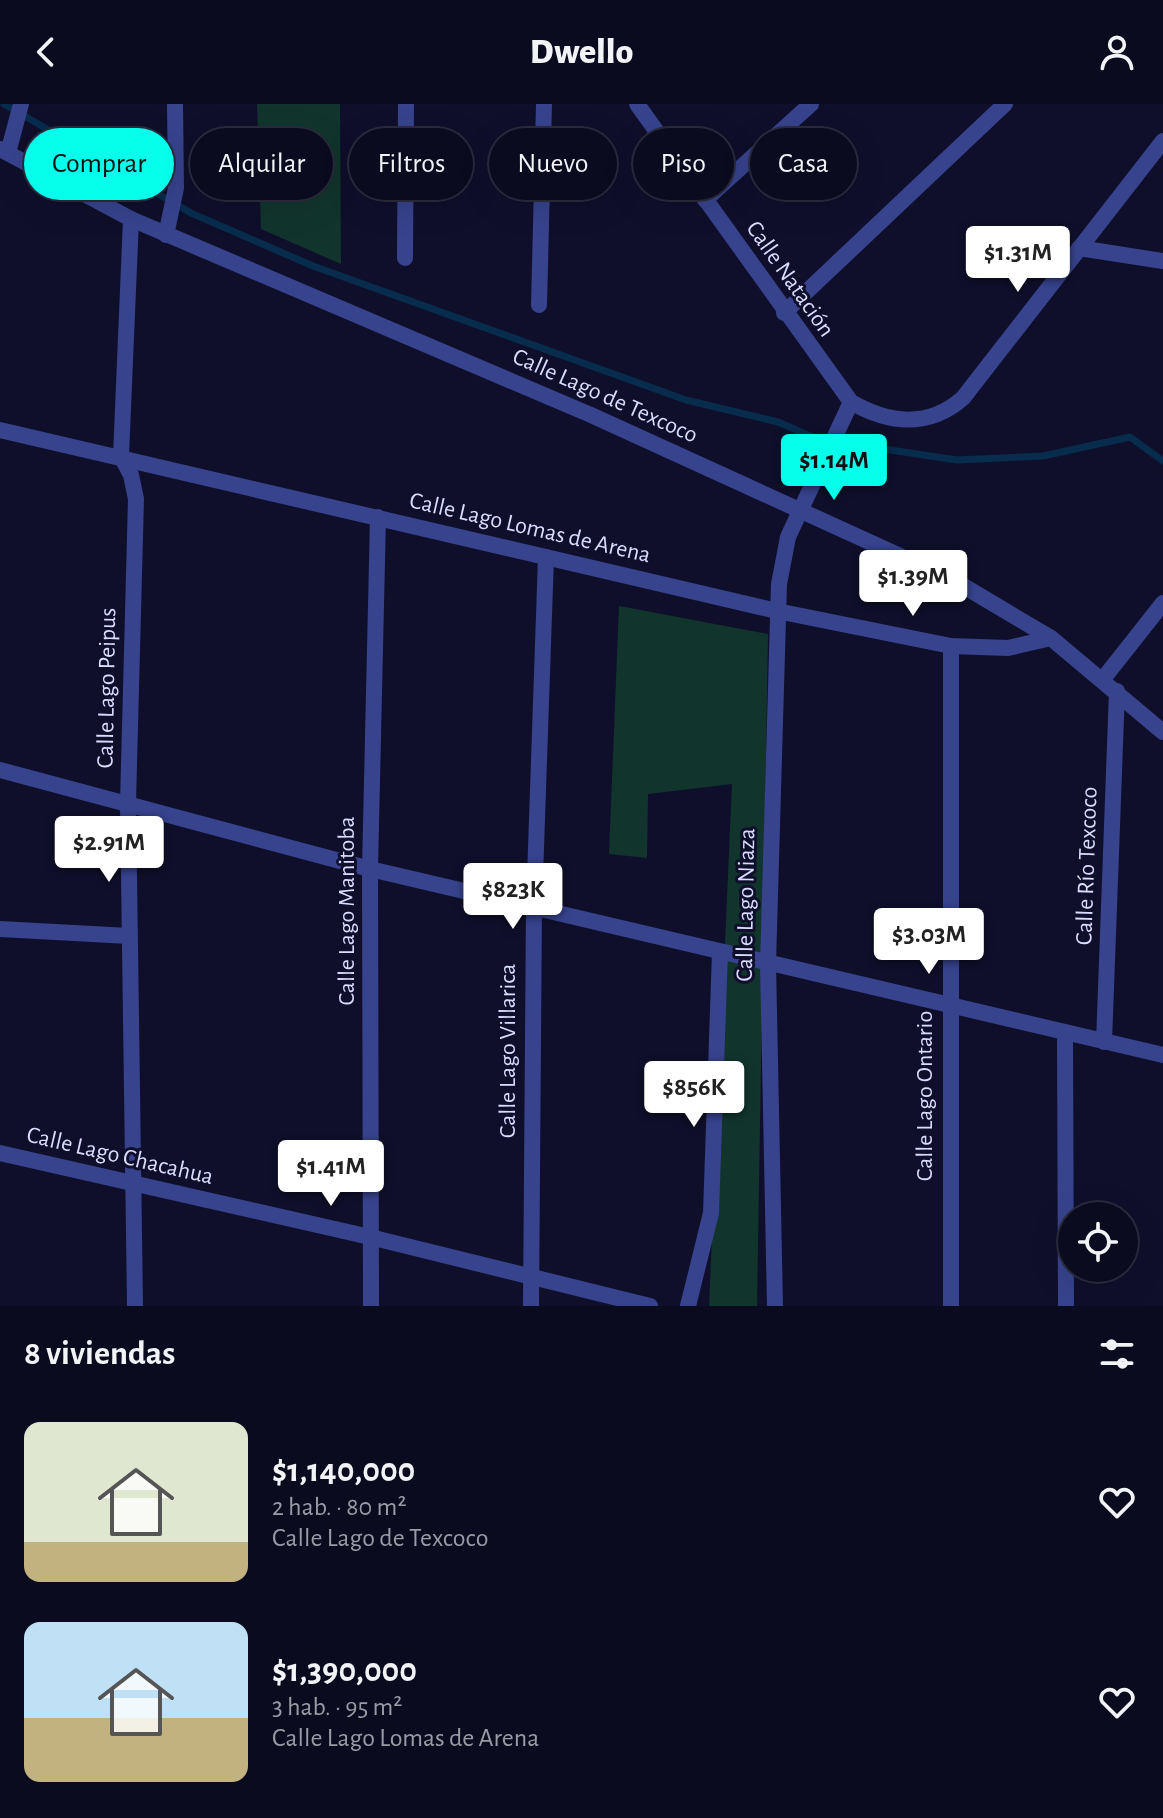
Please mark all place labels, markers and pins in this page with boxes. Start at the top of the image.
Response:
pin: $1.31M [953,226,1083,294]
pin: $1.14M [769,434,899,502]
pin: $1.39M [848,550,978,618]
pin: $2.91M [44,816,174,884]
pin: $823K [457,863,569,931]
pin: $3.03M [864,908,994,976]
pin: $856K [638,1061,750,1129]
pin: $1.41M [266,1140,396,1208]

